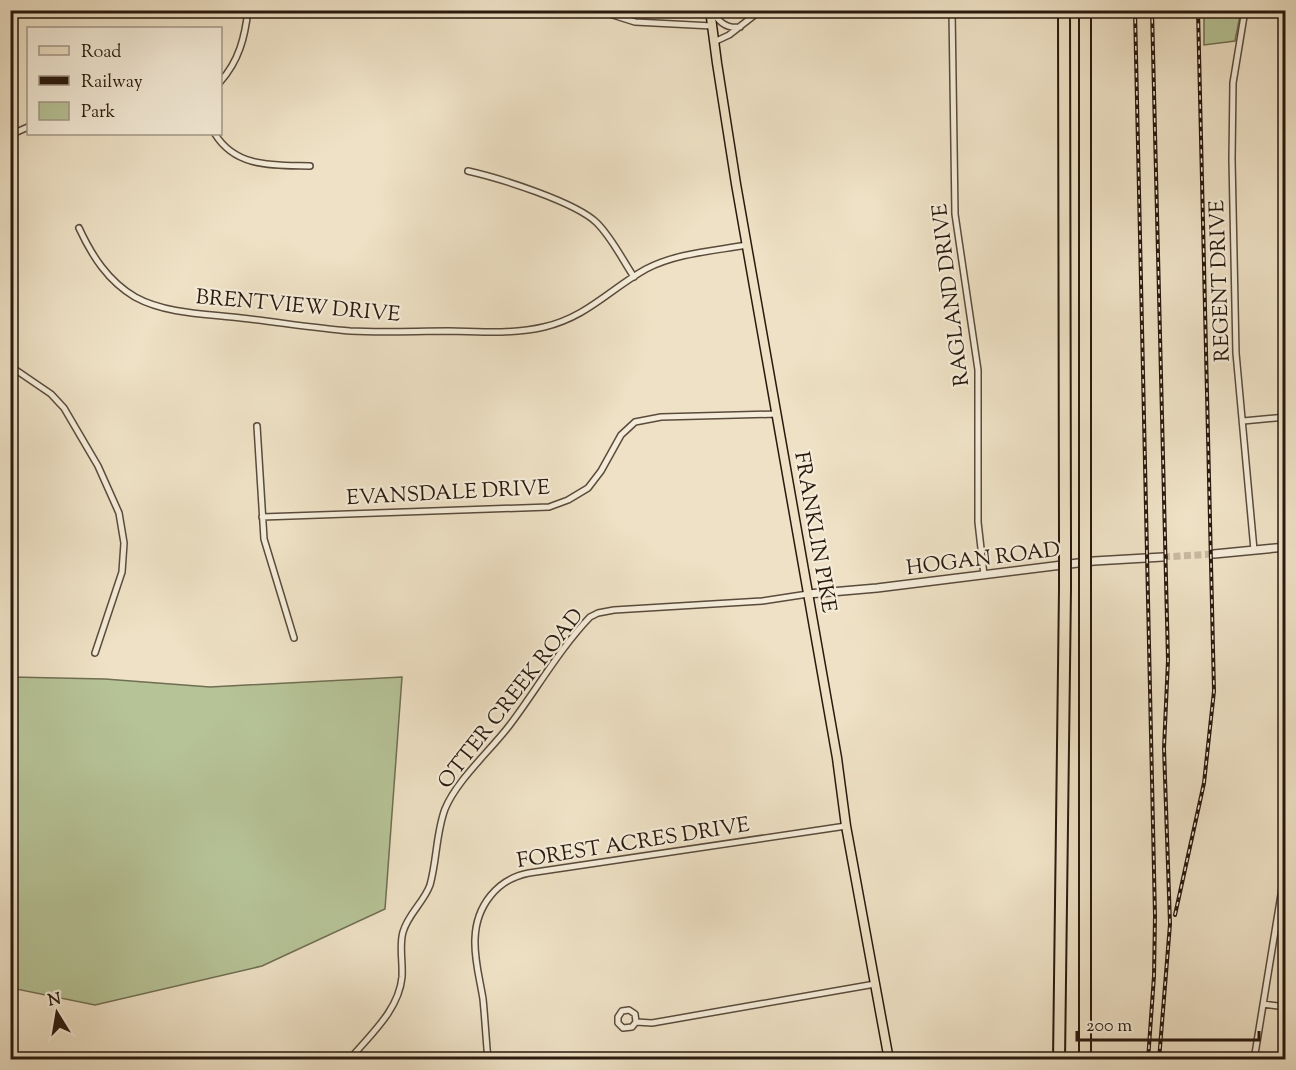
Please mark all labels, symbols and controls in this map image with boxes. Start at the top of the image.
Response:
legend [27,27,222,135]
text: Road [81,40,121,66]
text: Railway [81,70,143,96]
text: Park [81,100,116,126]
street label: REGENT DRIVE [1203,199,1239,362]
street label: RAGLAND DRIVE [926,201,978,388]
street label: BRENTVIEW DRIVE [194,283,402,331]
street label: FRANKLIN PIKE [785,449,843,616]
street label: EVANSDALE DRIVE [346,474,551,514]
street label: HOGAN ROAD [904,536,1062,584]
street label: OTTER CREEK ROAD [431,603,592,796]
street label: FOREST ACRES DRIVE [515,811,752,877]
north arrow [27,983,87,1043]
text: N [46,988,63,1013]
scale bar [1077,1004,1258,1042]
text: 200 m [1086,1014,1132,1040]

